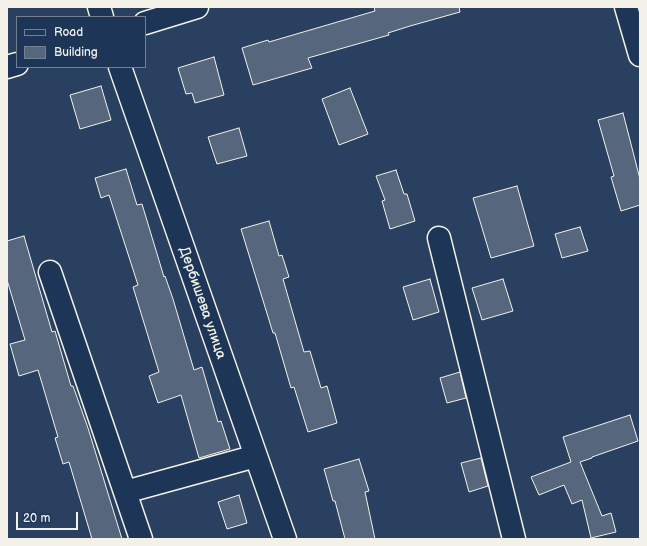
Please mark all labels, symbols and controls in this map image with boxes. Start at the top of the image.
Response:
legend [16,16,146,68]
text: Road [54,25,83,40]
text: Building [54,45,98,60]
street label: Дербишева улица [175,245,229,361]
scale bar [18,504,80,530]
text: 20 m [23,511,50,526]

